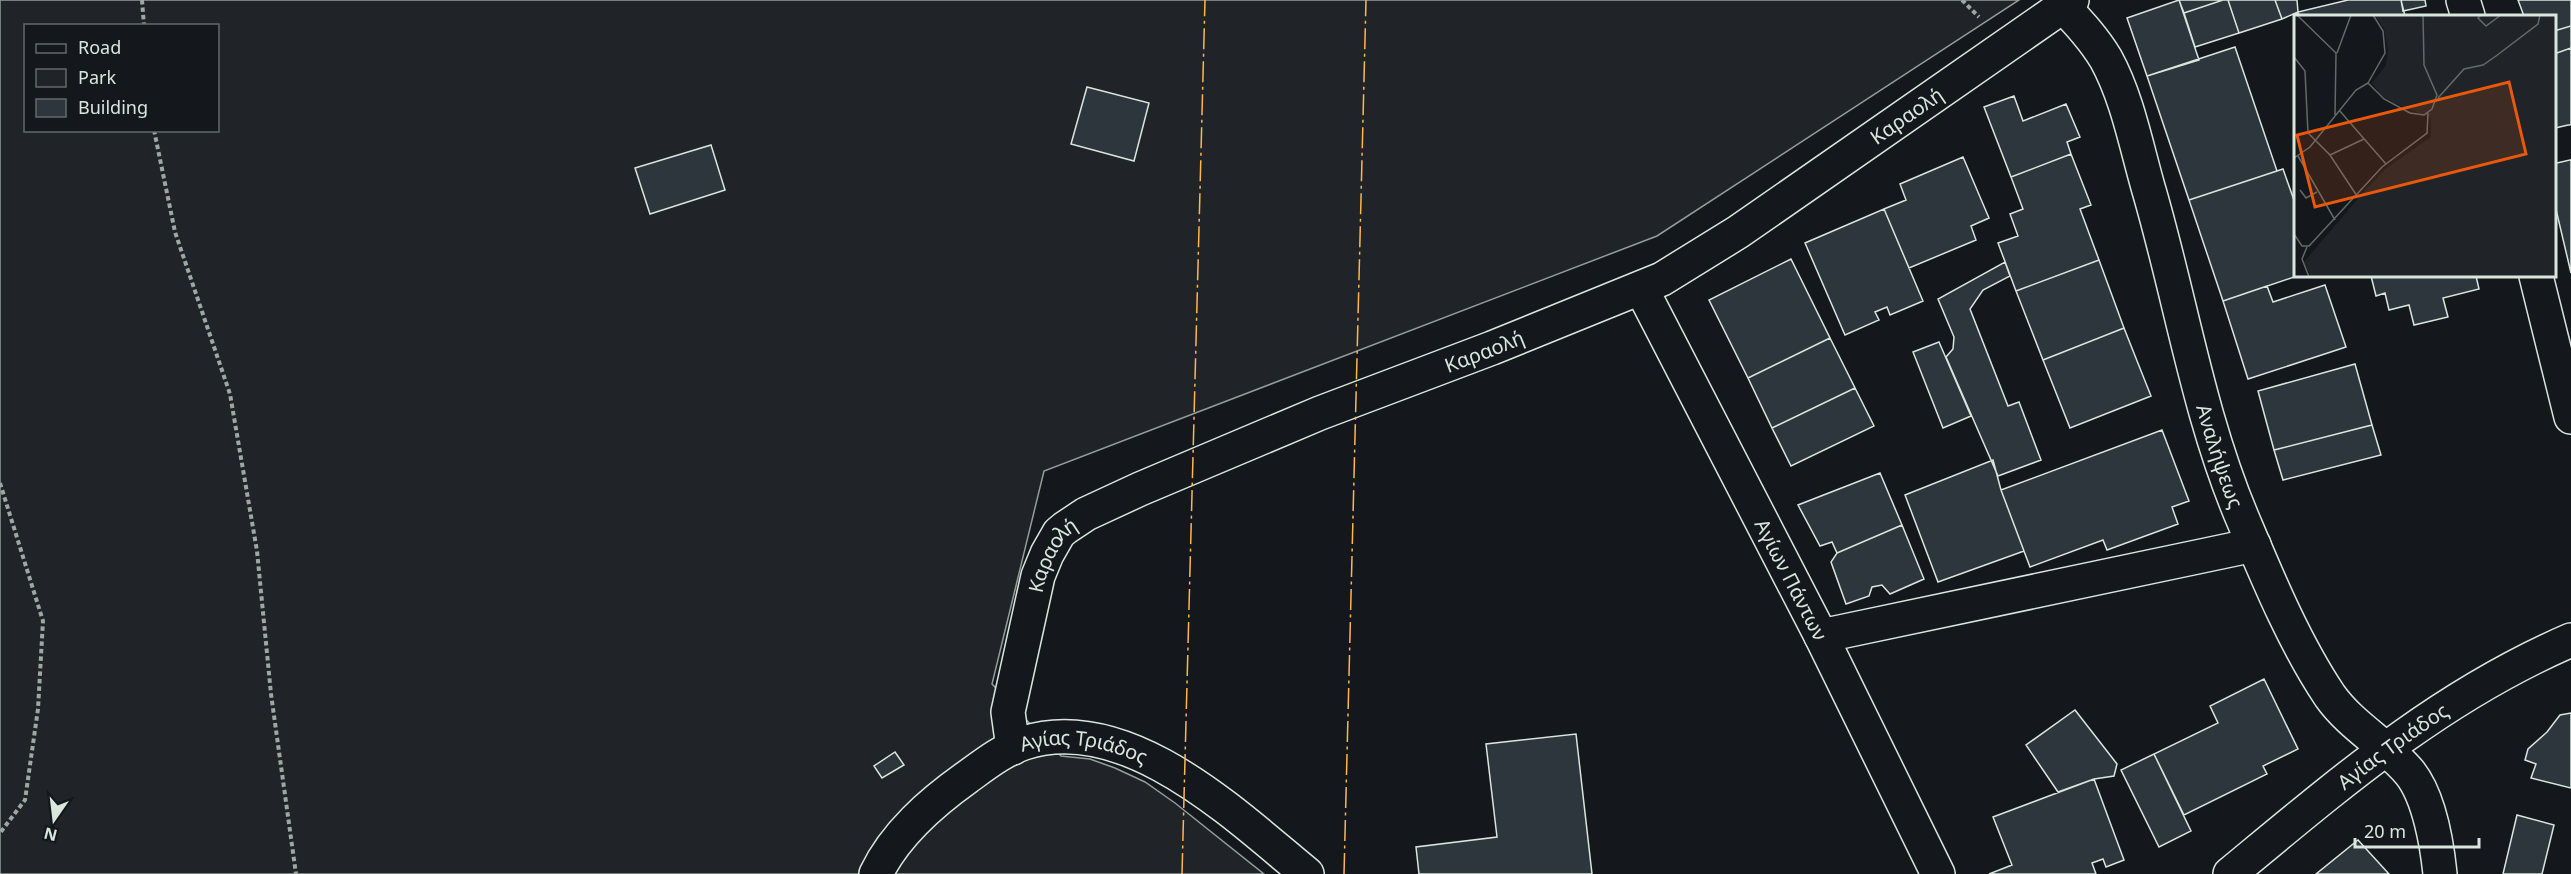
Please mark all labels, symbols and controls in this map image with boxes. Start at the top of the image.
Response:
inset map [2294,15,2556,278]
legend [24,24,219,132]
text: Road [78,35,121,59]
text: Park [78,65,116,89]
street label: Καραολή [1864,80,1948,150]
text: Building [78,95,148,119]
street label: Καραολή [1440,323,1528,378]
street label: Αναλήψεως [2191,401,2250,512]
street label: Καραολή [1021,510,1082,595]
street label: Αγίων Πάντων [1749,514,1834,645]
street label: Αγίας Τριάδος [2331,696,2453,795]
street label: Αγίας Τριάδος [1016,723,1152,770]
north arrow [24,790,84,850]
scale bar [2355,811,2480,849]
text: 20 m [2364,819,2406,843]
text: N [41,822,59,847]

